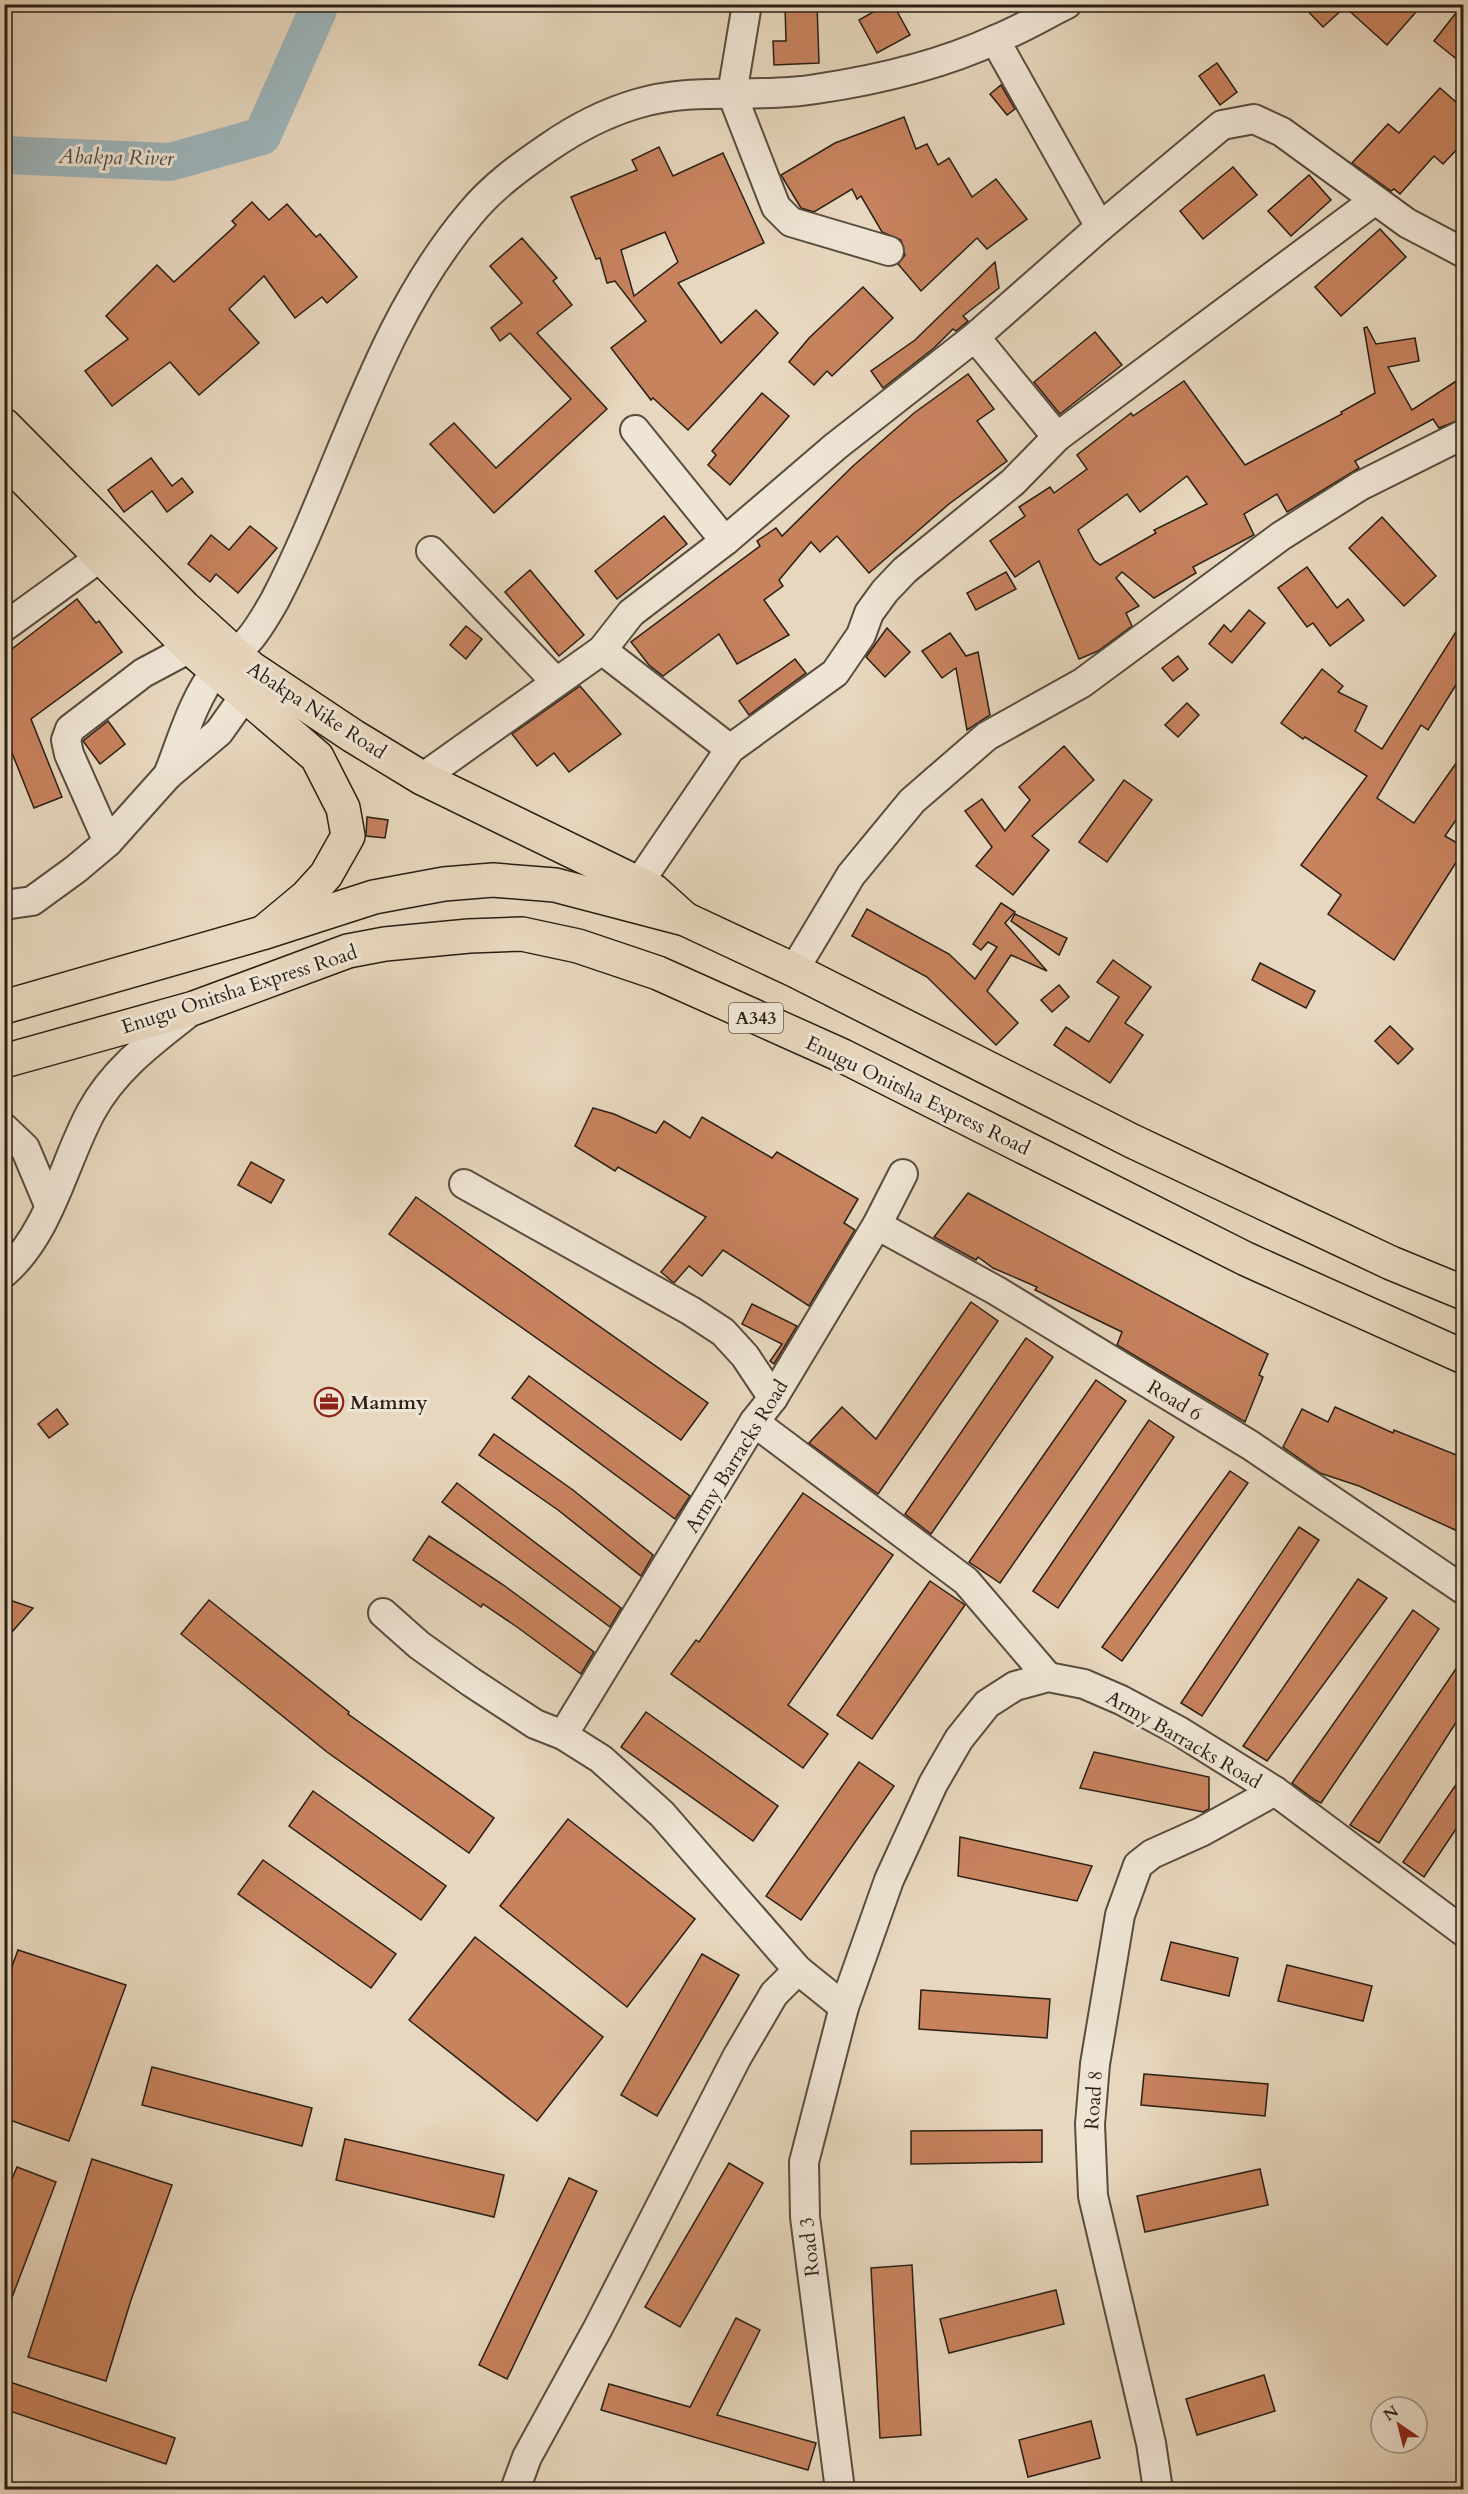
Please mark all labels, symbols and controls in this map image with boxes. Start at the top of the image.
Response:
water label: Abakpa River [57,142,175,173]
street label: Abakpa Nike Road [242,655,392,766]
street label: Enugu Onitsha Express Road [118,938,361,1040]
road number: A343 [729,1003,783,1033]
street label: Enugu Onitsha Express Road [801,1029,1035,1162]
street label: Army Barracks Road [678,1374,795,1538]
street label: Road 6 [1142,1374,1207,1427]
office icon: Mammy [313,1386,345,1418]
place label: Mammy [350,1389,428,1416]
street label: Army Barracks Road [1101,1684,1267,1795]
street label: Road 8 [1078,2069,1109,2131]
street label: Road 3 [793,2216,826,2278]
north arrow [1369,2395,1429,2455]
text: N [1379,2400,1403,2427]

